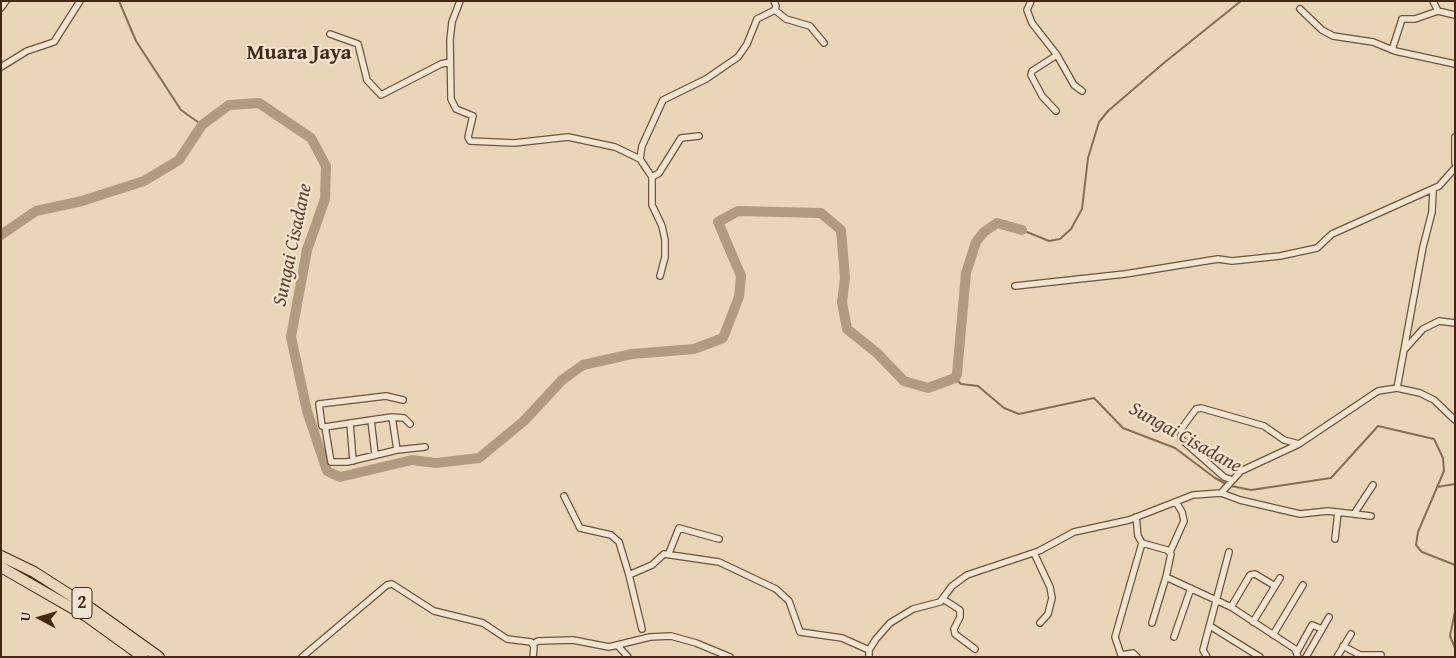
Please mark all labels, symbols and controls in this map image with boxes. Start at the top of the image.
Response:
district label: Muara Jaya [247,41,351,67]
water label: Sungai Cisadane [268,181,318,309]
water label: Sungai Cisadane [1124,397,1246,479]
road number: 2 [72,588,92,618]
north arrow [15,593,65,643]
text: U [15,611,36,622]

